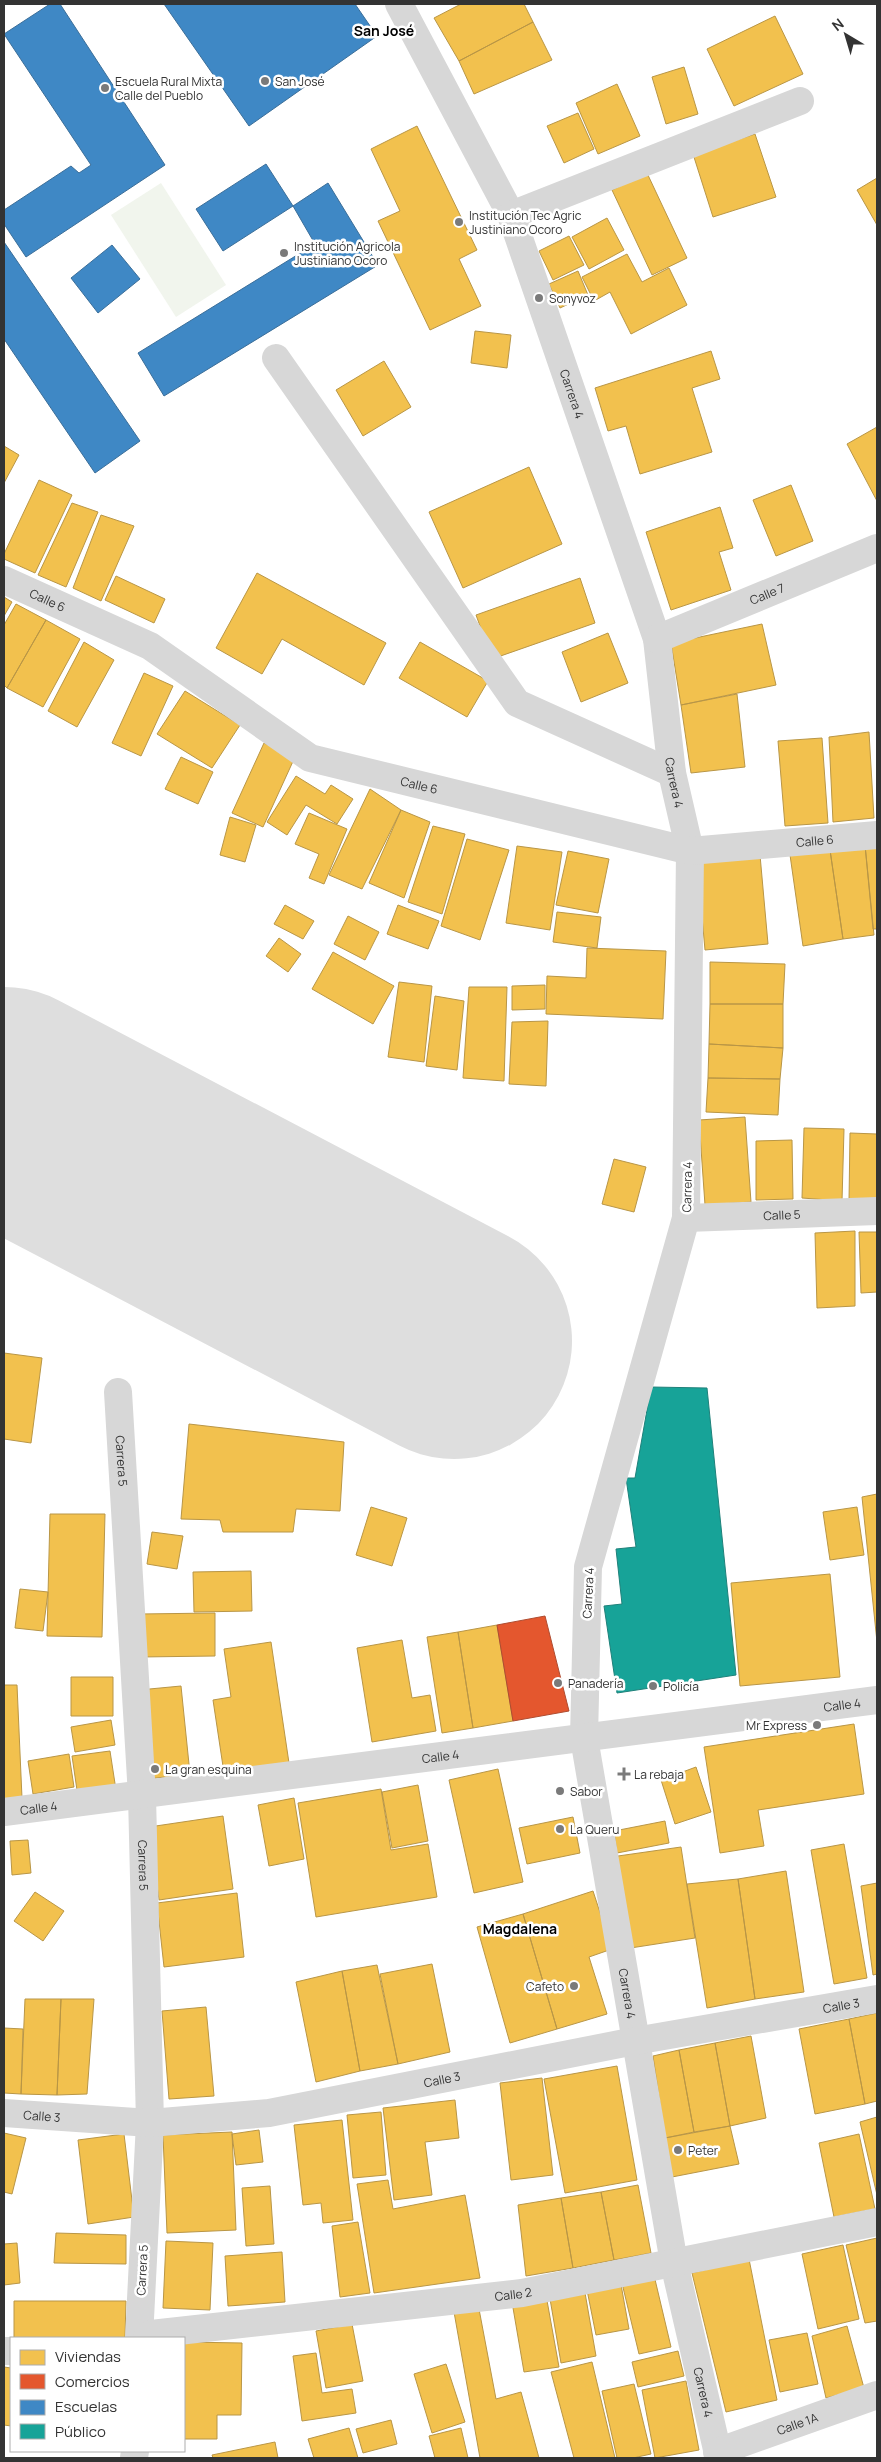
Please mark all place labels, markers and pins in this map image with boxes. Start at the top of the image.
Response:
place label: Escuela Rural Mixta Calle del Pueblo [115,73,222,104]
place label: San José [275,73,325,90]
marker: San José [259,75,271,87]
marker: Escuela Rural Mixta Calle del Pueblo [99,82,111,94]
place label: Institución Tec Agric Justiniano Ocoro [469,207,582,238]
marker: Institución Tec Agric Justiniano Ocoro [453,216,465,228]
place label: Institución Agricola Justiniano Ocoro [294,238,401,269]
marker: Institución Agricola Justiniano Ocoro [278,247,290,259]
place label: Sonyvoz [549,290,596,307]
marker: Sonyvoz [533,292,545,304]
place label: Panadería [568,1675,623,1692]
marker: Panadería [552,1677,564,1689]
place label: Policía [663,1678,699,1695]
marker: Policía [647,1680,659,1692]
place label: Mr Express [746,1717,807,1734]
marker: Mr Express [811,1719,823,1731]
place label: La gran esquina [165,1761,252,1778]
marker: La gran esquina [149,1763,161,1775]
place label: La rebaja [634,1766,684,1783]
marker: La rebaja [618,1768,630,1780]
place label: Sabor [570,1783,603,1800]
marker: Sabor [554,1785,566,1797]
place label: La Queru [570,1821,619,1838]
marker: La Queru [554,1823,566,1835]
place label: Cafeto [526,1978,564,1995]
marker: Cafeto [568,1980,580,1992]
place label: Peter [688,2142,719,2159]
marker: Peter [672,2144,684,2156]

